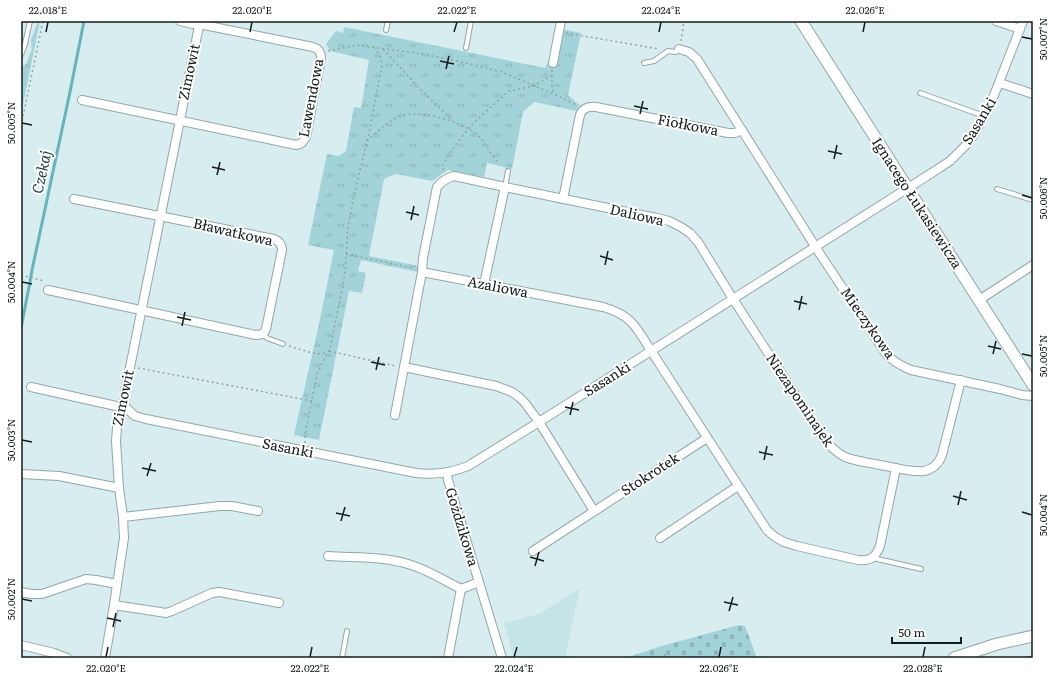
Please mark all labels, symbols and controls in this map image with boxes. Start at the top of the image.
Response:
text: 22.018°E [29,2,67,17]
text: 22.020°E [232,2,272,17]
text: 22.022°E [438,2,476,17]
text: 22.024°E [641,2,681,17]
text: 22.026°E [845,2,885,17]
text: 50.007°N [1035,18,1050,60]
street label: Zimowit [172,41,204,102]
street label: Lawendowa [293,56,328,139]
street label: Sasanki [956,93,1000,148]
text: 50.005°N [3,102,18,144]
street label: Fiołkowa [656,108,721,140]
street label: Ignacego Łukasiewicza [868,133,968,272]
water label: Czekaj [25,148,56,196]
text: 50.006°N [1035,177,1050,219]
street label: Daliowa [608,198,667,230]
street label: Bławatkowa [191,212,276,250]
text: 50.004°N [3,261,18,303]
street label: Azaliowa [466,270,531,302]
street label: Mieczykowa [837,283,901,363]
text: 50.005°N [1035,335,1050,377]
street label: Niezapominajek [762,349,840,451]
street label: Sasanki [579,356,634,400]
street label: Zimowit [106,367,138,428]
text: 50.003°N [3,419,18,461]
street label: Sasanki [261,432,316,462]
street label: Stokrotek [616,447,683,499]
street label: Goździkowa [441,485,485,569]
text: 50.004°N [1035,494,1050,536]
text: 50.002°N [3,578,18,620]
scale bar [892,619,961,645]
text: 50 m [898,623,925,641]
text: 22.020°E [86,660,126,675]
text: 22.022°E [291,660,329,675]
text: 22.024°E [494,660,534,675]
text: 22.026°E [699,660,739,675]
text: 22.028°E [903,660,943,675]

